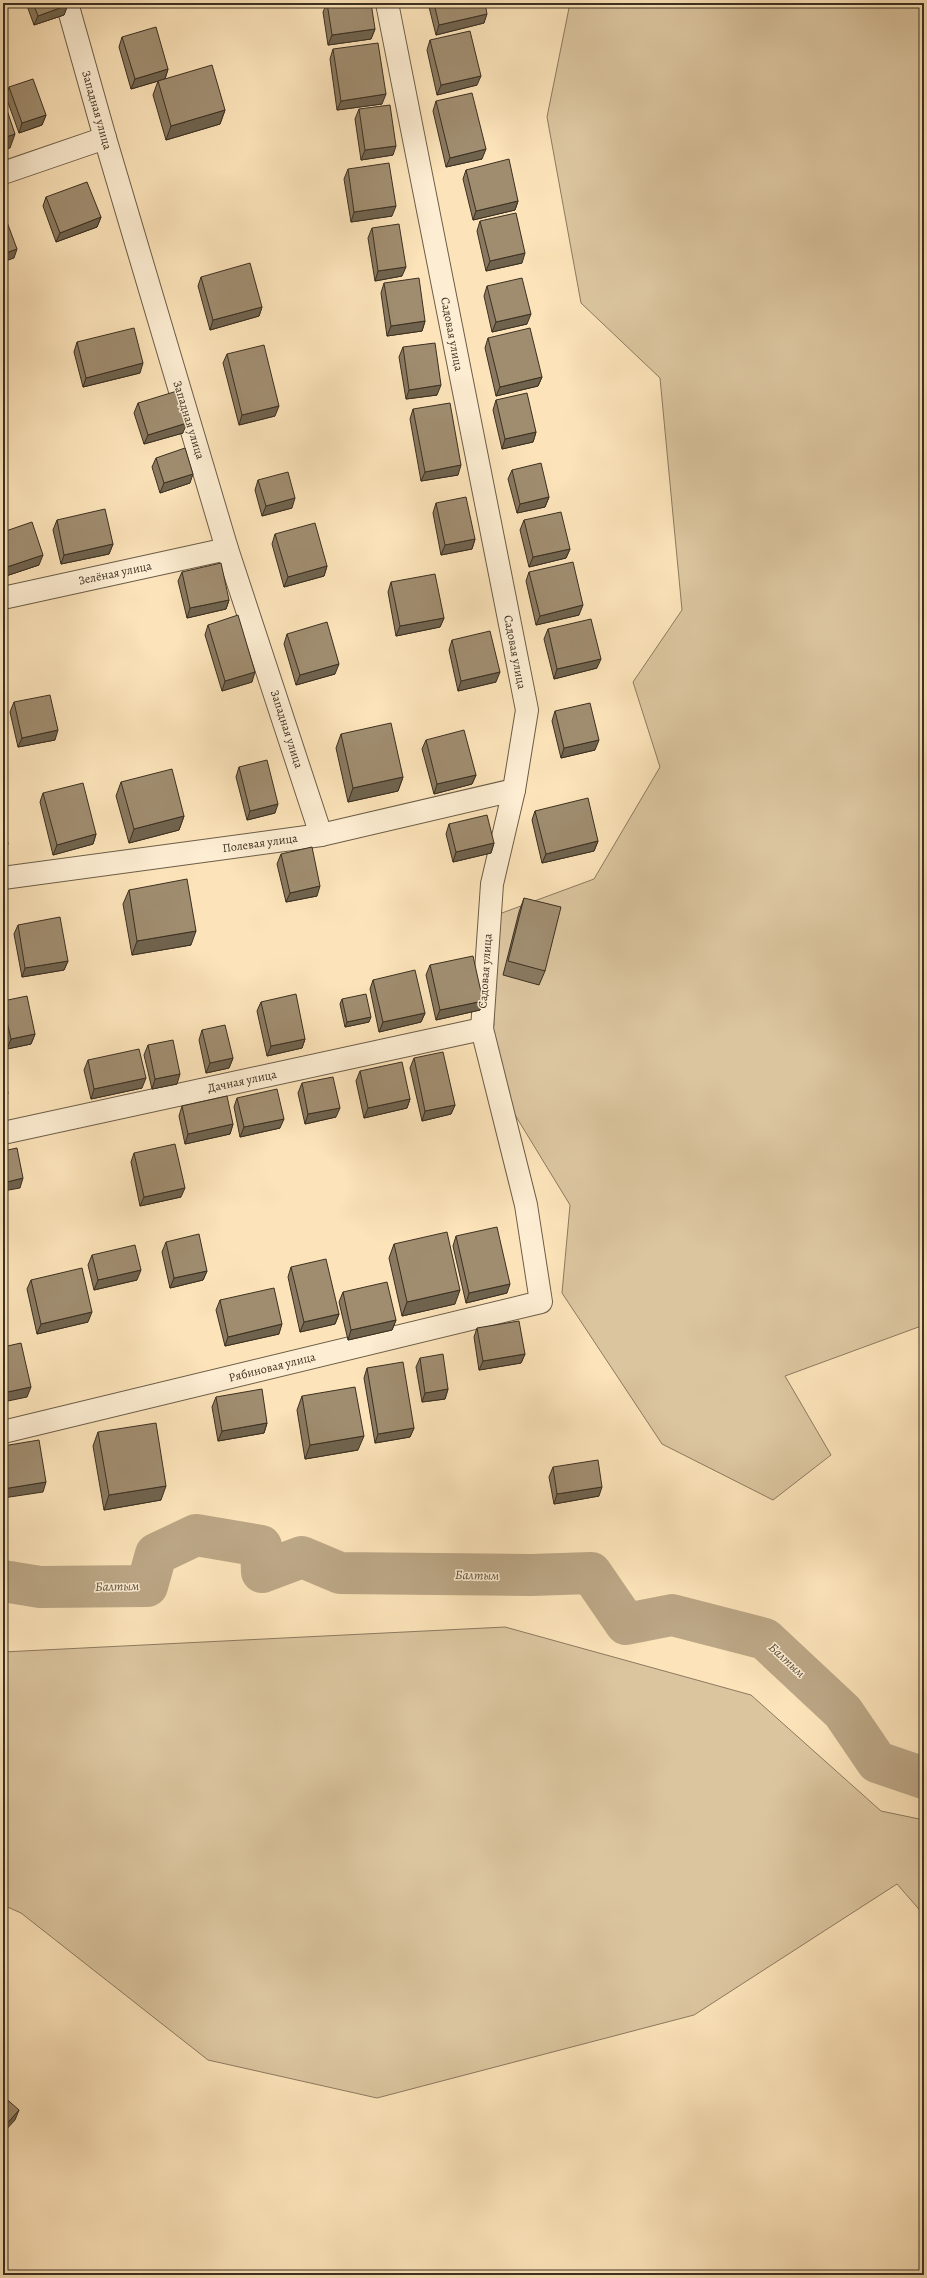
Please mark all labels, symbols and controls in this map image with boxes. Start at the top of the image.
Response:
street label: Западная улица [78,69,116,152]
street label: Садовая улица [437,296,467,373]
street label: Западная улица [169,379,209,462]
street label: Зелёная улица [77,557,154,589]
street label: Садовая улица [500,614,530,691]
street label: Западная улица [267,688,307,771]
street label: Полевая улица [221,830,299,856]
street label: Садовая улица [474,933,496,1009]
street label: Дачная улица [206,1066,278,1096]
street label: Рябиновая улица [227,1348,317,1386]
water label: Балтым [455,1566,499,1584]
water label: Балтым [95,1577,139,1595]
water label: Балтым [765,1639,809,1681]

